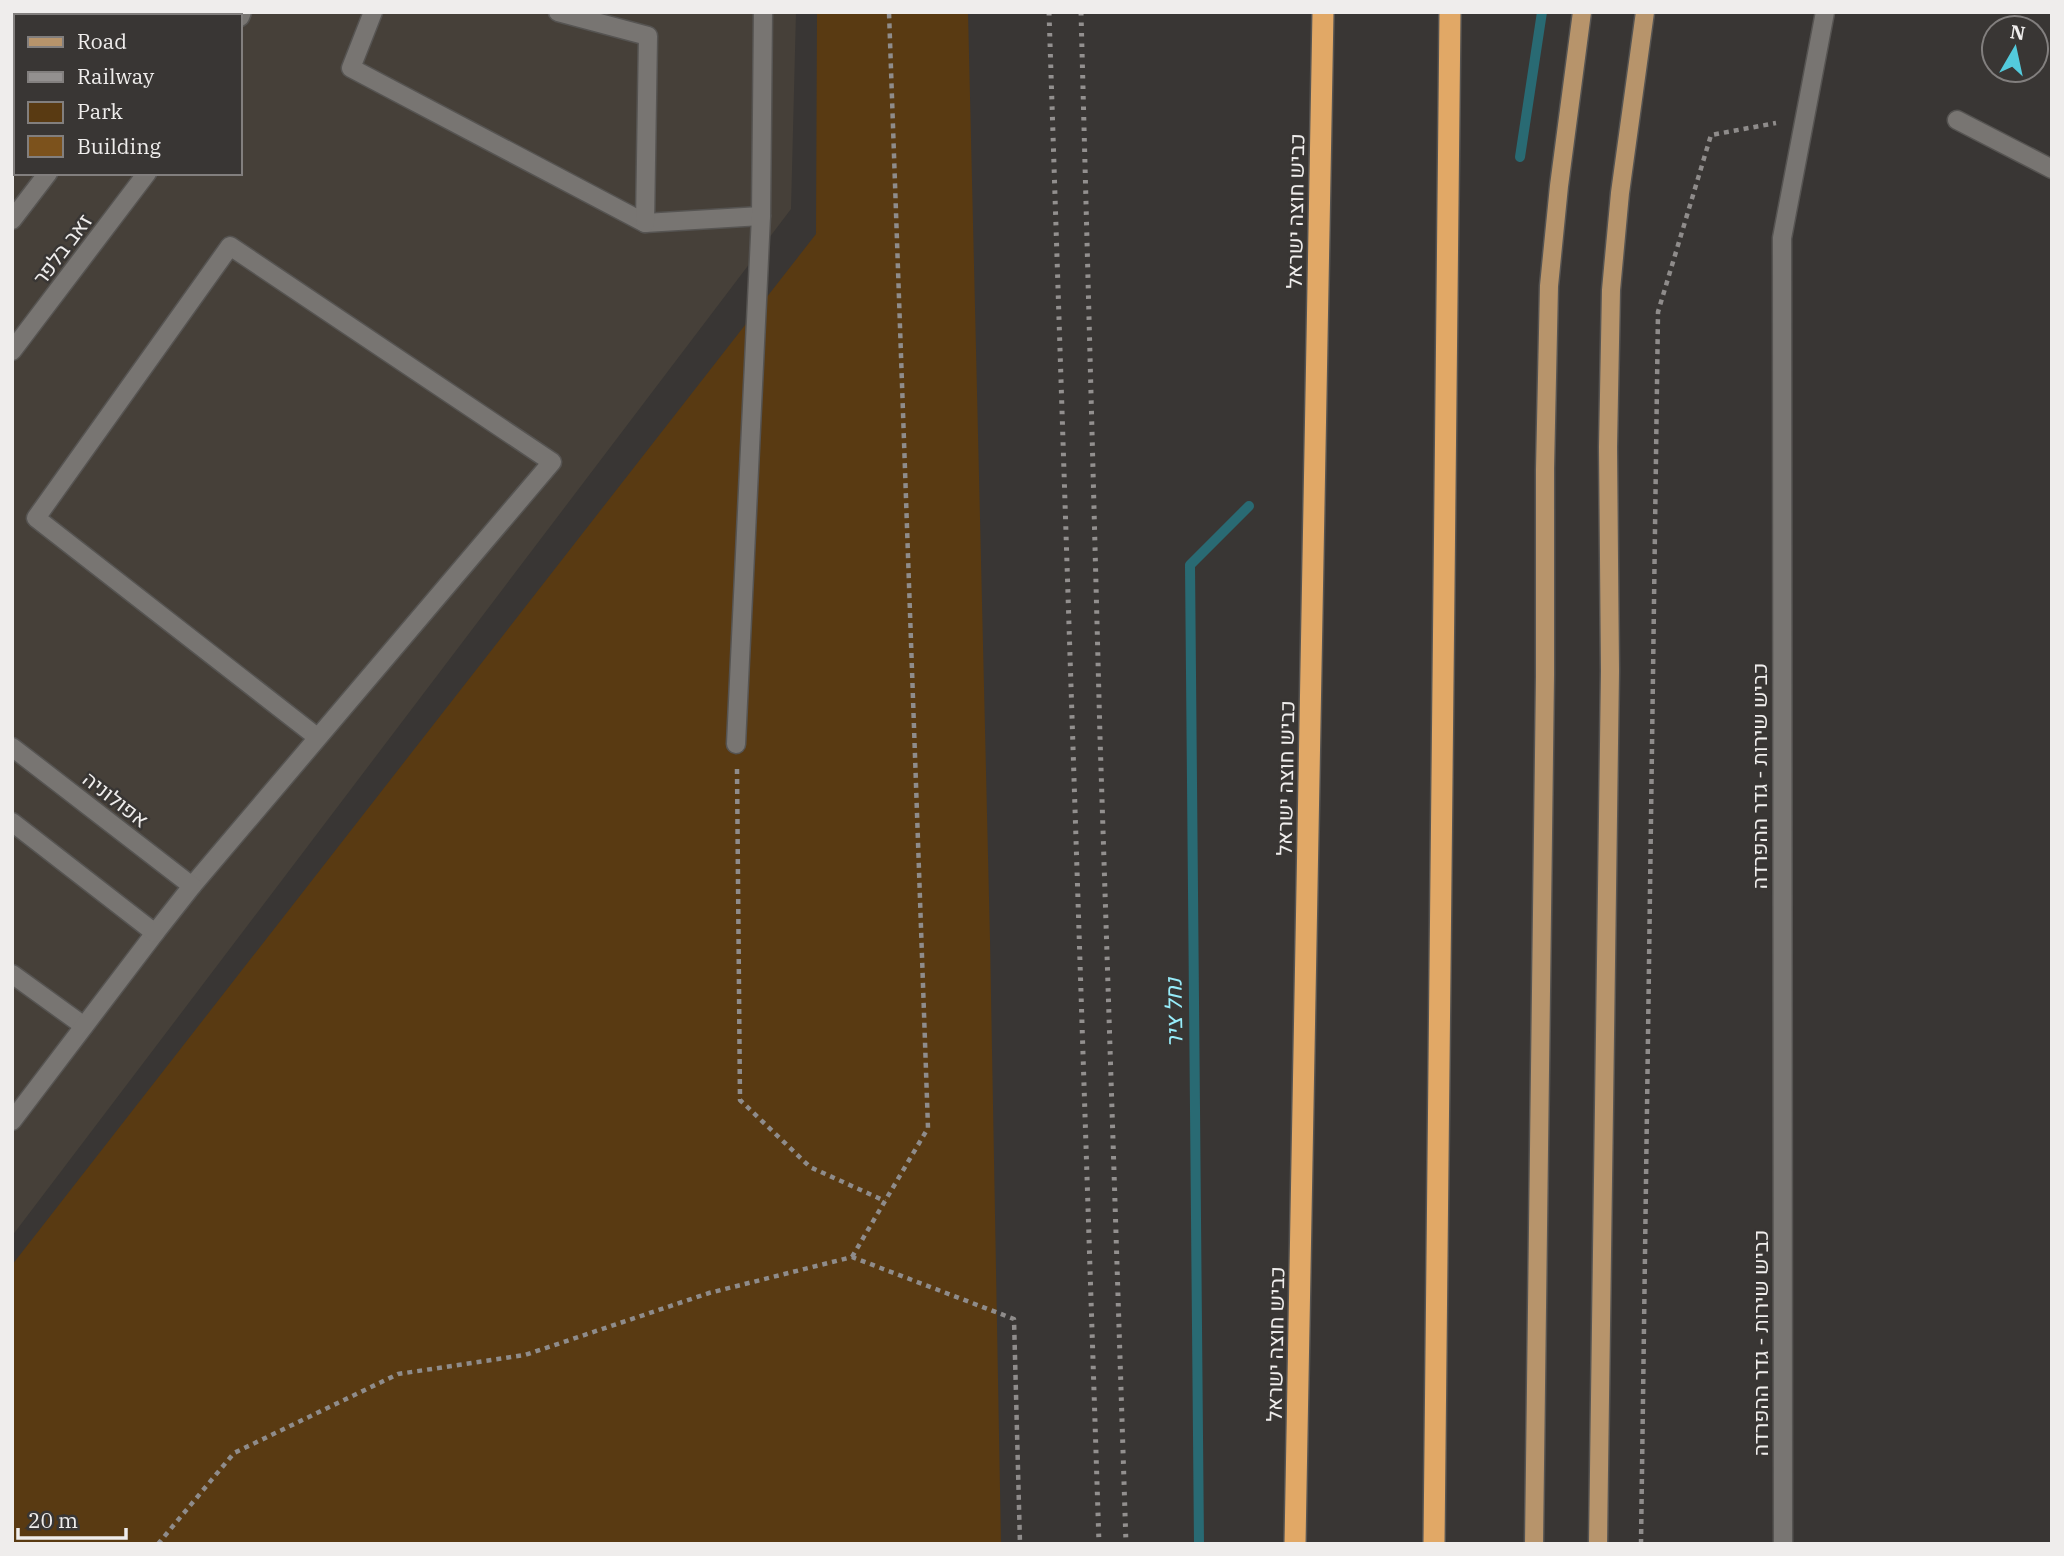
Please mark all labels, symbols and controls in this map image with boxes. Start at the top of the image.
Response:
legend [14,14,242,175]
north arrow [1980,14,2050,84]
text: N [2008,19,2027,45]
text: Road [77,27,127,55]
text: Railway [77,62,155,90]
text: Park [77,97,124,125]
text: Building [77,132,162,160]
street label: כביש חוצה ישראל [1280,133,1310,289]
street label: זאב בלפר [26,208,98,290]
street label: כביש שירות - גדר ההפרדה [1745,663,1773,889]
street label: כביש חוצה ישראל [1270,700,1300,856]
street label: אפולוניה [77,765,155,833]
water label: נחל ציר [1157,976,1189,1048]
street label: כביש שירות - גדר ההפרדה [1746,1230,1774,1456]
street label: כביש חוצה ישראל [1260,1266,1290,1422]
scale bar [18,1496,126,1540]
text: 20 m [28,1506,78,1534]

